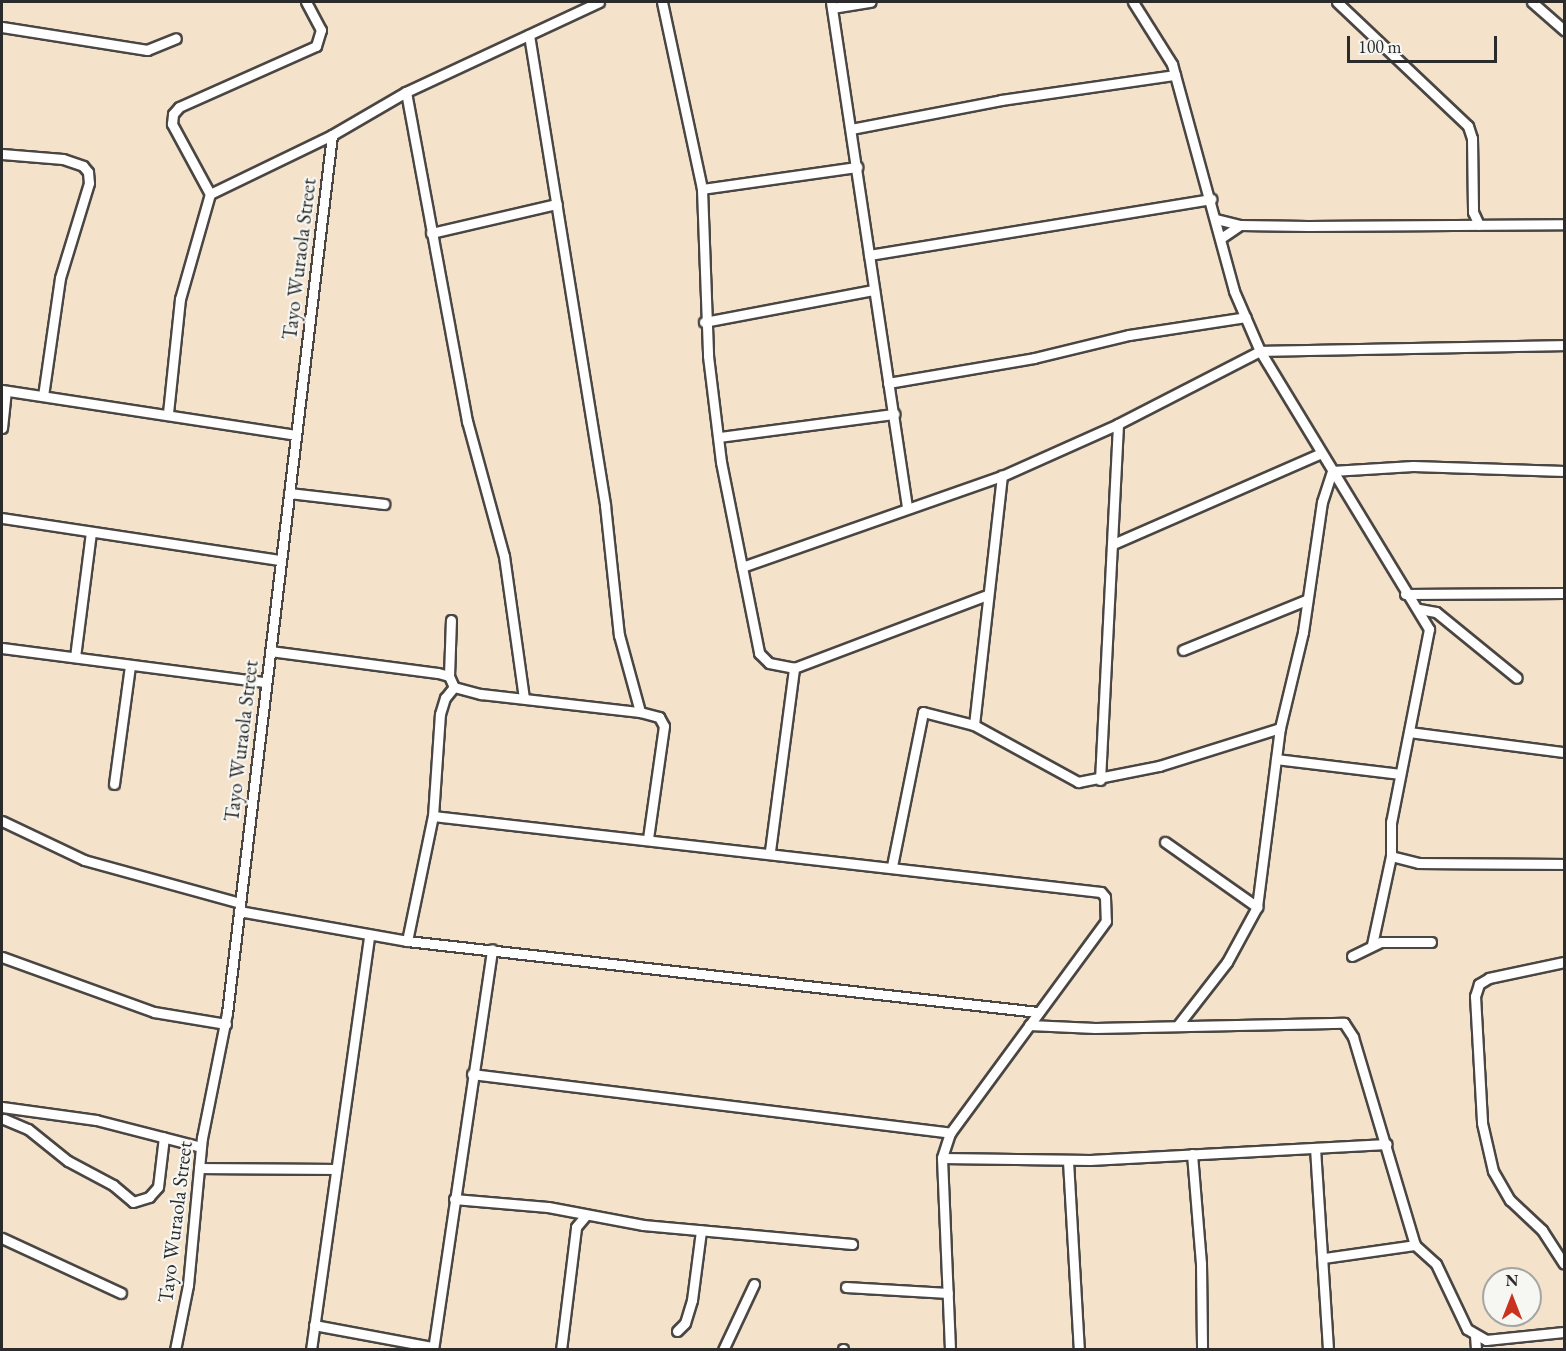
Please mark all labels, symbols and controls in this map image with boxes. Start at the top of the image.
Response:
scale bar [1350,24,1500,62]
text: 100 m [1358,35,1402,58]
street label: Tayo Wuraola Street [277,177,321,341]
street label: Tayo Wuraola Street [219,659,263,823]
street label: Tayo Wuraola Street [153,1140,197,1304]
north arrow [1482,1267,1542,1327]
text: N [1506,1270,1518,1291]

